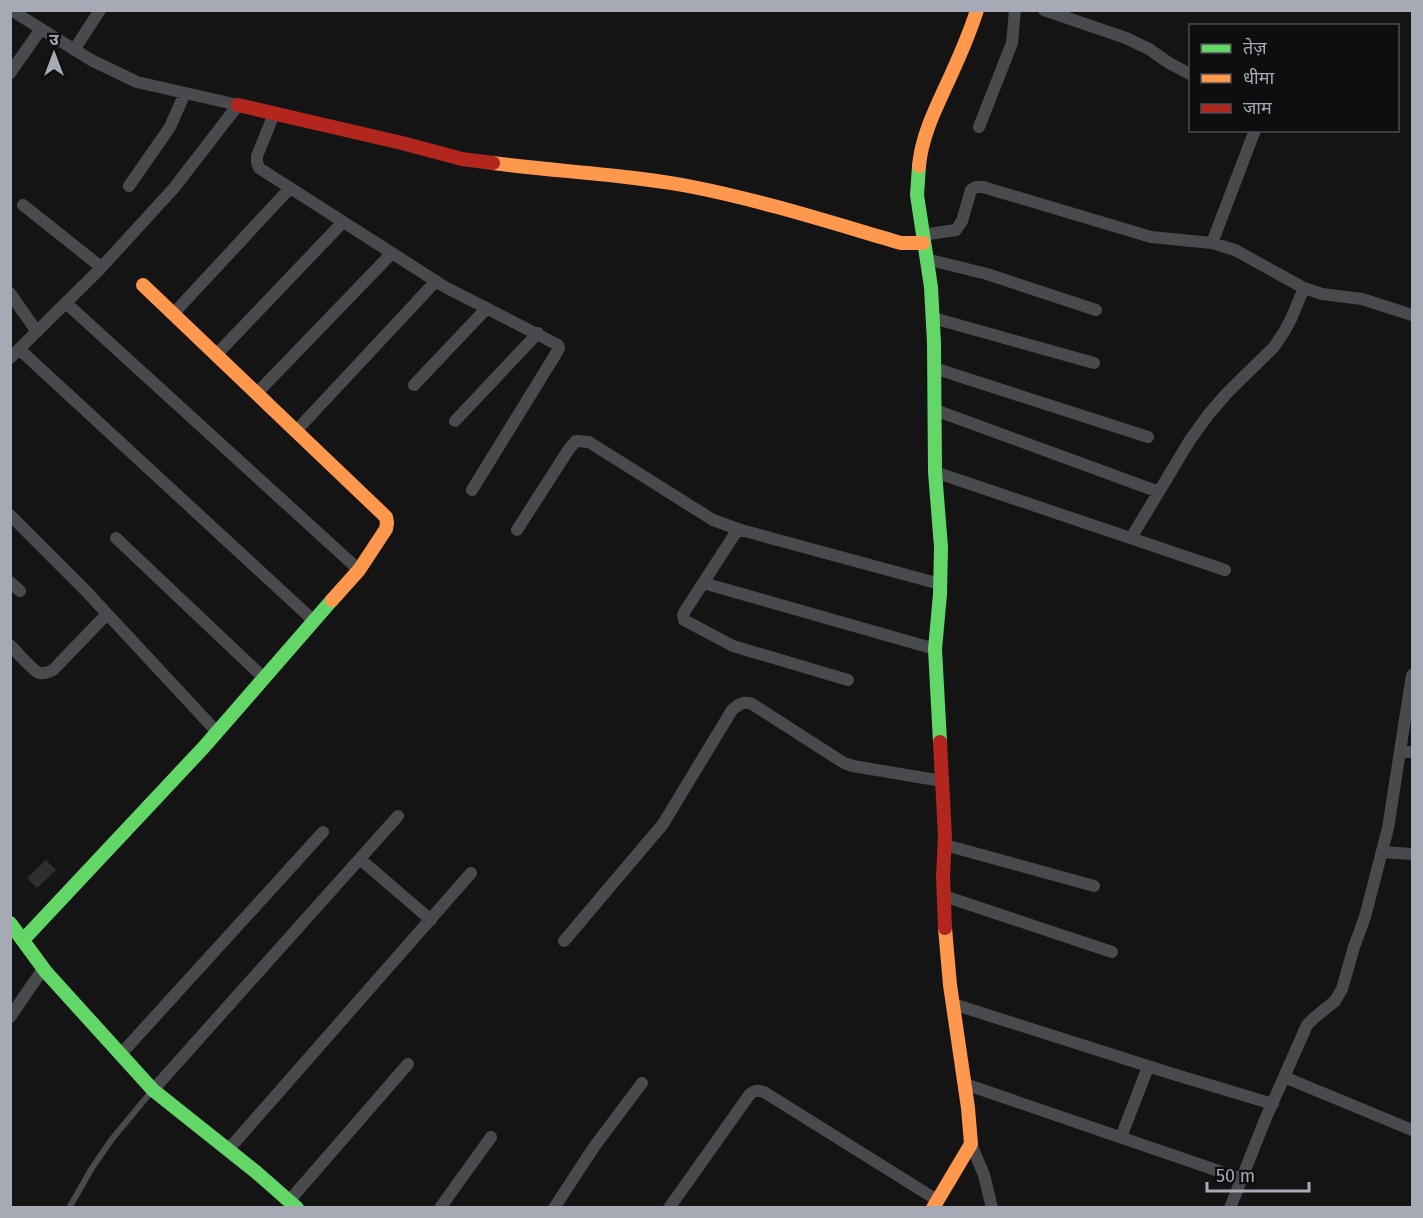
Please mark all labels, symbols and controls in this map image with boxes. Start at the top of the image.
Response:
north arrow [24,24,84,84]
legend [1189,24,1399,132]
text: उ [49,30,59,49]
text: तेज़ [1243,37,1267,59]
text: धीमा [1243,67,1274,89]
text: जाम [1243,97,1273,119]
scale bar [1207,1155,1309,1193]
text: 50 m [1216,1165,1255,1187]

